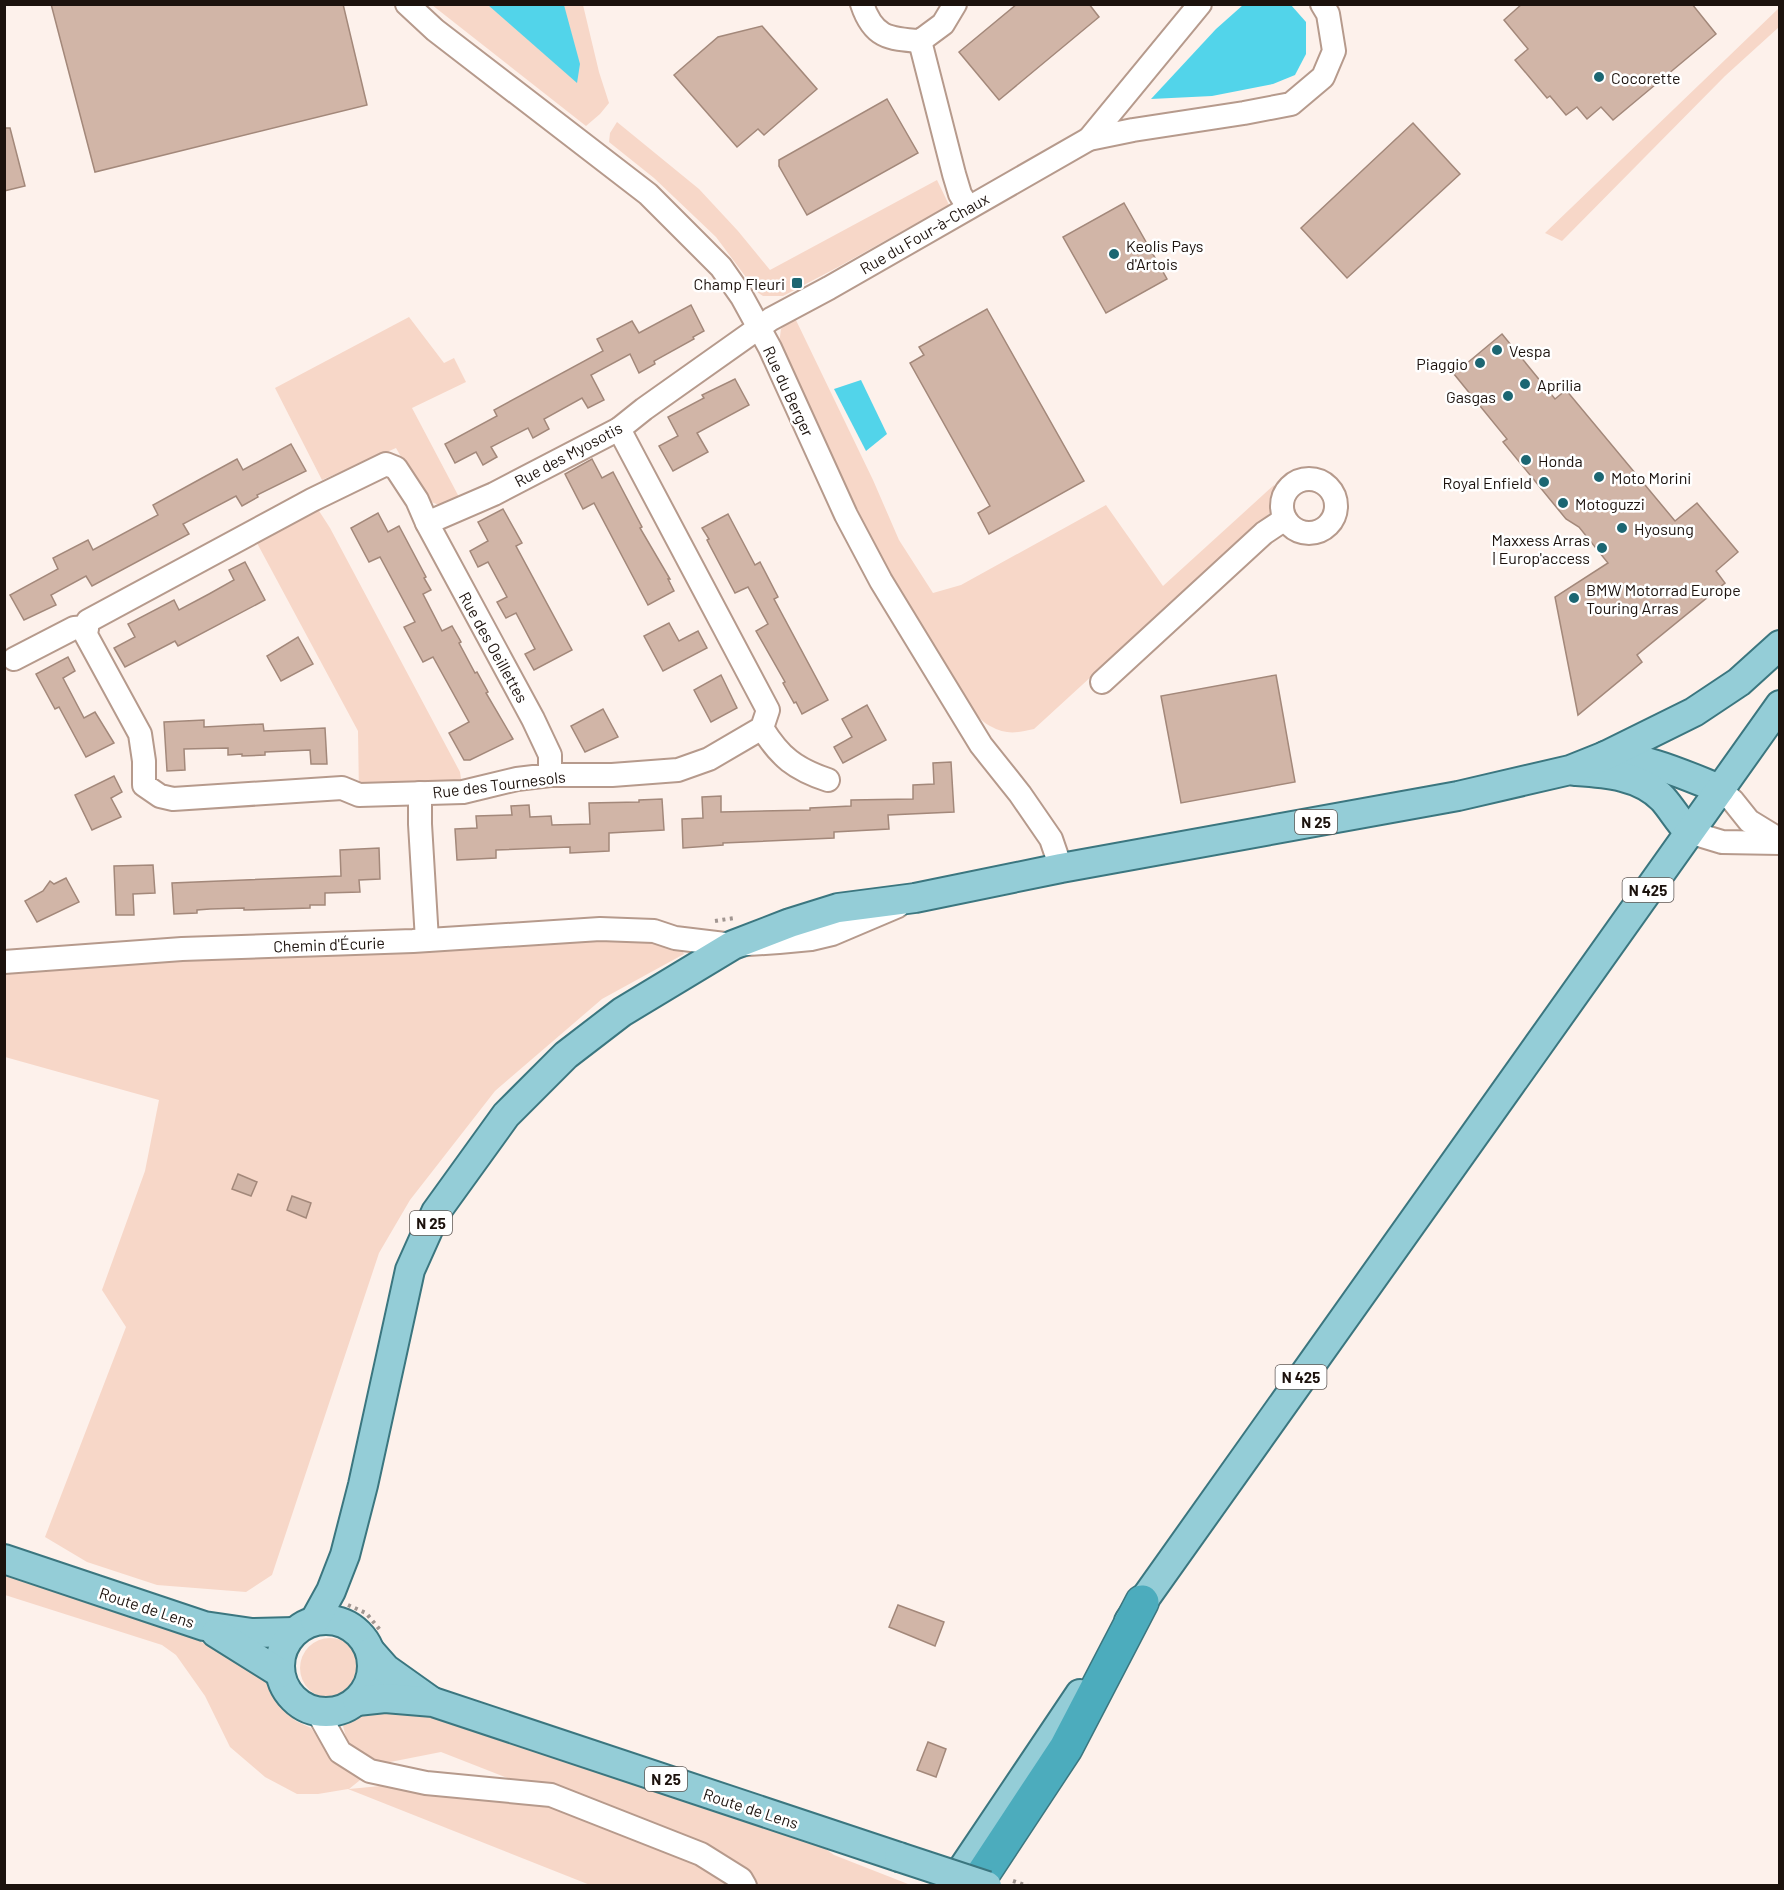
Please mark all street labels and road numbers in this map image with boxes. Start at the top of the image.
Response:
street label: Rue du Four-à-Chaux [856,188,992,278]
street label: Rue du Berger [760,343,818,439]
street label: Rue des Myosotis [511,418,625,490]
street label: Rue des Oeillettes [456,588,532,706]
street label: Rue des Tournesols [431,766,567,802]
road number: N 25 [1295,810,1337,834]
road number: N 425 [1622,878,1674,902]
street label: Chemin d'Écurie [273,933,385,955]
road number: N 25 [410,1211,452,1235]
road number: N 425 [1276,1365,1326,1389]
street label: Route de Lens [97,1583,197,1631]
road number: N 25 [645,1767,687,1791]
street label: Route de Lens [701,1784,801,1832]

